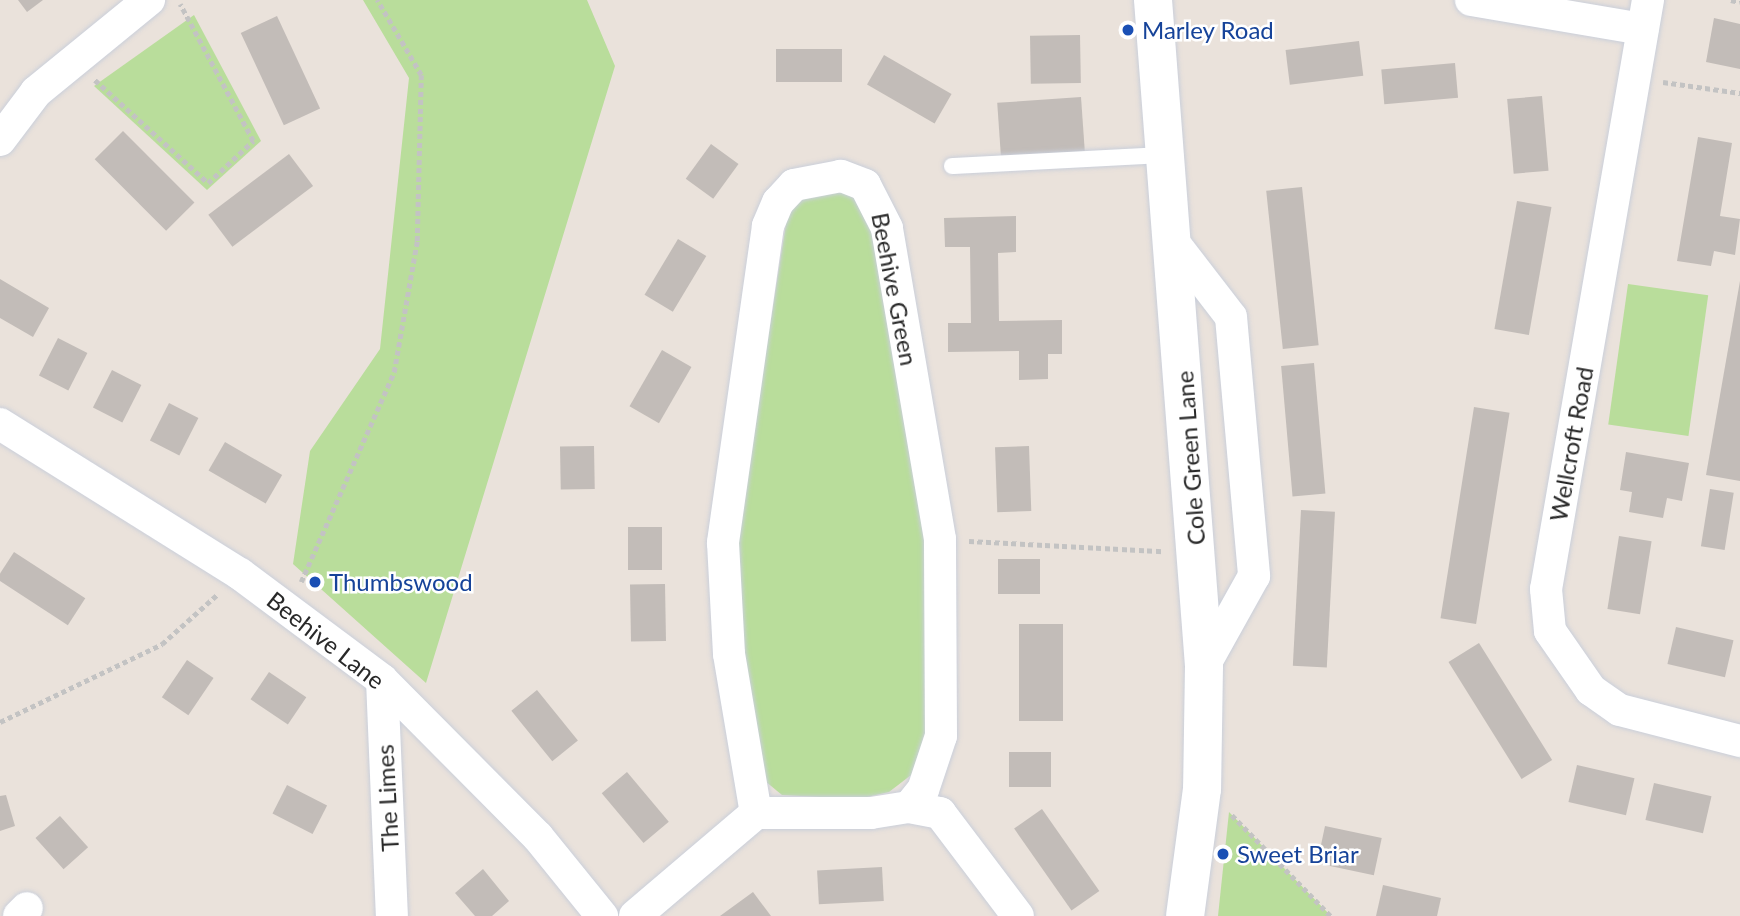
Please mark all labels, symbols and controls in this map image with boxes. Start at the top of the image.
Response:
place label: Marley Road [1142,16,1274,44]
marker: Marley Road [1120,22,1136,38]
street label: Beehive Green [866,210,924,368]
street label: Wellcroft Road [1543,365,1599,523]
street label: Cole Green Lane [1170,370,1210,546]
place label: Thumbswood [329,568,473,596]
marker: Thumbswood [307,574,323,590]
street label: Beehive Lane [262,585,390,695]
street label: The Limes [370,744,404,852]
place label: Sweet Briar [1237,840,1359,868]
marker: Sweet Briar [1215,846,1231,862]

